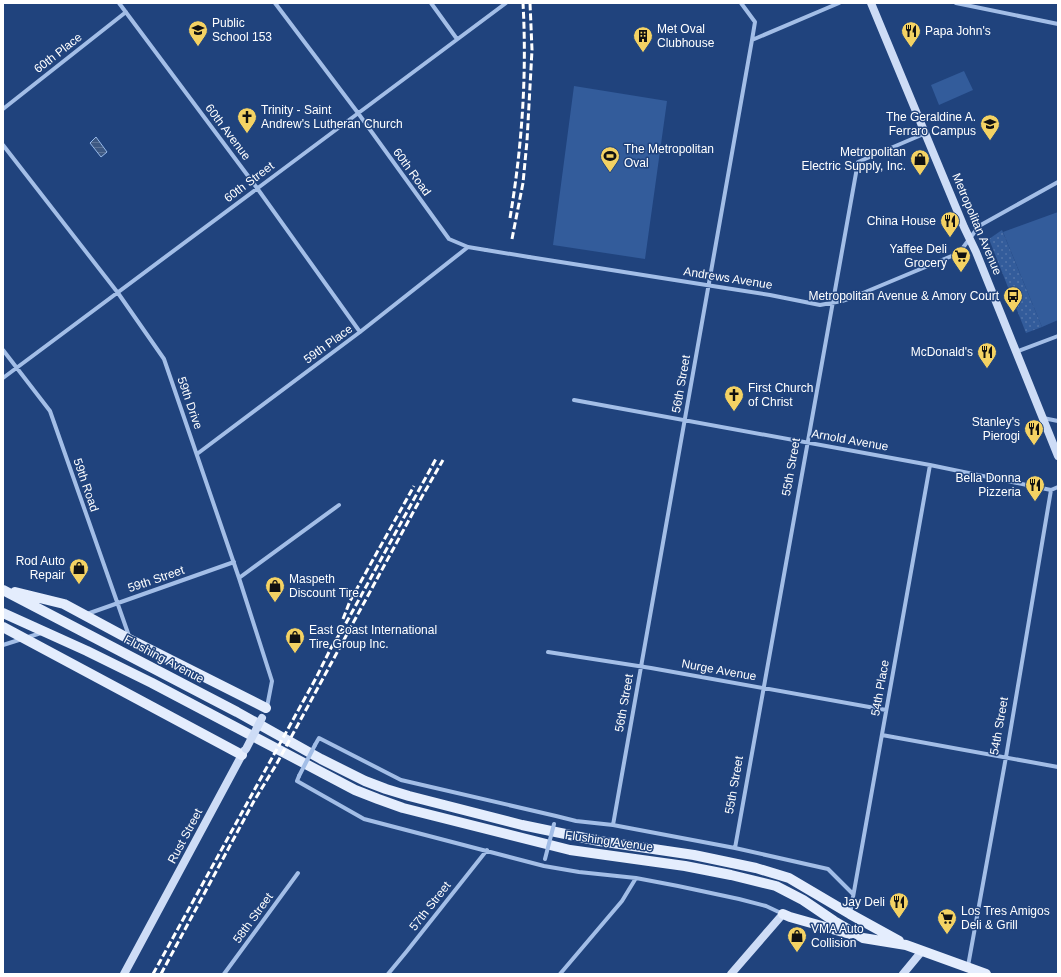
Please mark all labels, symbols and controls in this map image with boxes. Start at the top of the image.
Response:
place label: Public School 153 [212,16,272,44]
school or university icon: Public School 153 [187,19,209,47]
restaurant icon: Papa John's [900,20,922,48]
place label: Met Oval Clubhouse [657,22,715,50]
place label: Papa John's [925,24,991,38]
building icon: Met Oval Clubhouse [632,25,654,53]
street label: 60th Place [31,30,85,76]
street label: 60th Avenue [202,101,254,163]
place label: Trinity - Saint Andrew's Lutheran Church [261,103,403,131]
church icon: Trinity - Saint Andrew's Lutheran Church [236,106,258,134]
place label: The Geraldine A. Ferraro Campus [886,110,976,138]
school or university icon: The Geraldine A. Ferraro Campus [979,113,1001,141]
place label: The Metropolitan Oval [624,142,714,170]
street label: 60th Road [390,145,434,199]
sports icon: The Metropolitan Oval [599,145,621,173]
place label: Metropolitan Electric Supply, Inc. [802,145,906,173]
shop icon: Metropolitan Electric Supply, Inc. [909,148,931,176]
street label: 60th Street [221,158,277,205]
street label: Metropolitan Avenue [949,171,1005,277]
restaurant icon: China House [939,210,961,238]
place label: China House [867,214,936,228]
place label: Yaffee Deli Grocery [889,242,947,270]
supermarket icon: Yaffee Deli Grocery [950,245,972,273]
street label: Andrews Avenue [683,264,774,292]
bus stop icon: Metropolitan Avenue & Amory Court [1002,285,1024,313]
place label: Metropolitan Avenue & Amory Court [808,289,1000,303]
street label: 59th Place [301,321,355,366]
restaurant icon: McDonald's [976,341,998,369]
place label: McDonald's [911,345,973,359]
street label: 56th Street [669,353,693,414]
street label: 59th Drive [174,375,206,431]
place label: First Church of Christ [748,381,813,409]
church icon: First Church of Christ [723,384,745,412]
place label: Stanley's Pierogi [972,415,1020,443]
restaurant icon: Stanley's Pierogi [1023,418,1045,446]
street label: Arnold Avenue [810,426,890,454]
street label: 55th Street [779,436,803,497]
street label: 59th Road [70,457,102,513]
place label: Bella Donna Pizzeria [956,471,1021,499]
restaurant icon: Bella Donna Pizzeria [1024,474,1046,502]
place label: Rod Auto Repair [16,554,65,582]
shop icon: Rod Auto Repair [68,557,90,585]
street label: 59th Street [126,563,187,595]
place label: Maspeth Discount Tire [289,572,359,600]
shop icon: Maspeth Discount Tire [264,575,286,603]
place label: East Coast International Tire Group Inc. [309,623,437,651]
shop icon: East Coast International Tire Group Inc. [284,626,306,654]
street label: Flushing Avenue [122,632,207,686]
street label: Nurge Avenue [680,657,758,684]
street label: 54th Place [868,659,892,717]
street label: 56th Street [612,672,636,733]
street label: 54th Street [987,695,1011,756]
street label: 55th Street [722,754,746,815]
street label: Rust Street [165,806,206,866]
street label: Flushing Avenue [564,828,654,854]
street label: 57th Street [406,878,454,933]
street label: 58th Street [230,890,276,946]
restaurant icon: Jay Deli [888,891,910,919]
place label: Jay Deli [842,895,885,909]
place label: Los Tres Amigos Deli & Grill [961,904,1050,932]
supermarket icon: Los Tres Amigos Deli & Grill [936,907,958,935]
place label: VMA Auto Collision [811,922,864,950]
shop icon: VMA Auto Collision [786,925,808,953]

